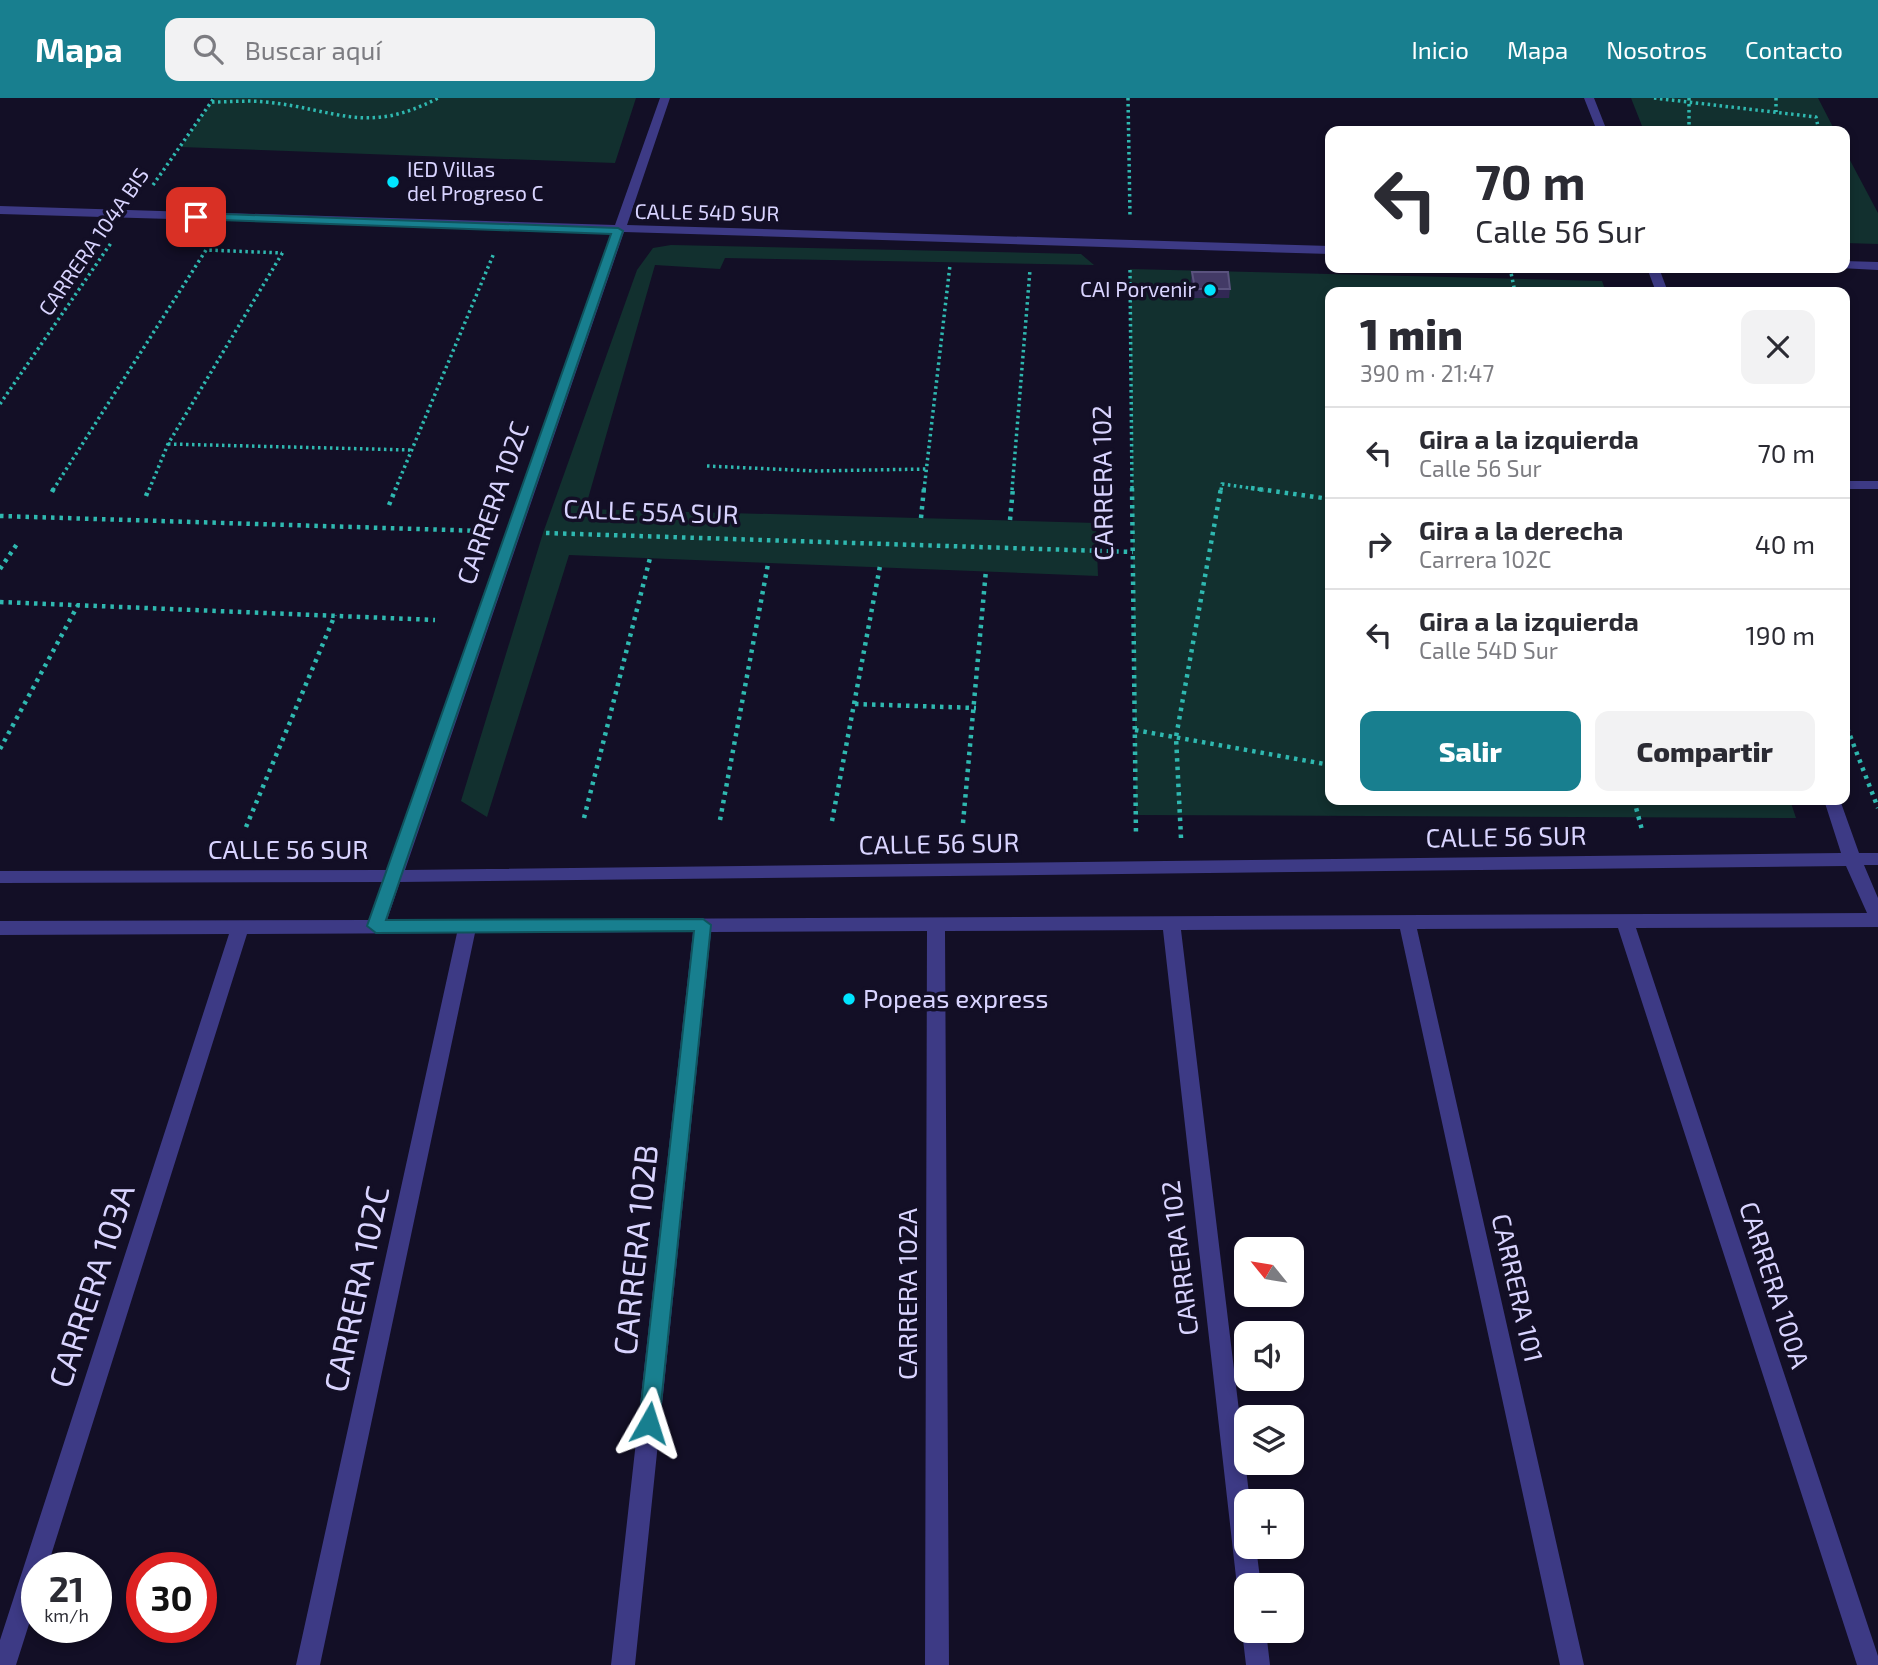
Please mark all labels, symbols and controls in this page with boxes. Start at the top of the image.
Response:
search box [165,18,655,81]
text: Mapa [35,29,123,69]
icon: search [189,30,227,68]
text: Buscar aquí [245,34,382,65]
text: Inicio [1411,35,1469,64]
text: Mapa [1507,35,1568,64]
text: Nosotros [1606,35,1707,64]
text: Contacto [1745,35,1843,64]
text: 70 m [1475,151,1586,210]
icon: left [1360,154,1451,245]
place label: IED Villas del Progreso C [407,156,544,205]
street label: CARRERA 104A BIS [33,163,153,320]
marker: IED Villas del Progreso C [385,174,401,190]
pin [166,187,226,247]
icon: arrive [177,198,215,236]
street label: CALLE 54D SUR [635,198,780,225]
text: Calle 56 Sur [1475,211,1646,249]
place label: CAI Porvenir [1080,276,1197,301]
marker: CAI Porvenir [1202,282,1218,298]
text: 1 min [1360,308,1463,358]
button: close [1741,310,1815,384]
text: 390 m · 21:47 [1360,359,1494,387]
street label: CARRERA 102 [1085,405,1118,561]
street label: CARRERA 102C [449,417,534,588]
text: Gira a la izquierda [1419,423,1639,454]
icon: left [1360,434,1398,472]
text: 70 m [1757,437,1815,468]
text: Calle 56 Sur [1419,454,1542,482]
street label: CALLE 55A SUR [563,492,739,529]
text: Gira a la derecha [1419,514,1623,545]
icon: right [1360,525,1398,563]
text: 40 m [1755,528,1815,559]
text: Carrera 102C [1419,545,1551,573]
text: Gira a la izquierda [1419,605,1639,636]
icon: left [1360,616,1398,654]
text: 190 m [1746,619,1815,650]
text: Calle 54D Sur [1419,636,1558,664]
button: Salir [1360,711,1581,791]
button: Compartir [1595,711,1815,791]
street label: CALLE 56 SUR [1425,819,1587,852]
street label: CALLE 56 SUR [858,826,1020,859]
street label: CALLE 56 SUR [208,833,368,864]
place label: Popeas express [863,982,1049,1013]
marker: Popeas express [841,991,857,1007]
street label: CARRERA 102B [604,1143,664,1357]
street label: CARRERA 103A [39,1179,141,1392]
street label: CARRERA 102 [1154,1179,1203,1337]
street label: CARRERA 102C [315,1182,395,1395]
street label: CARRERA 100A [1734,1197,1817,1372]
street label: CARRERA 102A [891,1208,922,1380]
street label: CARRERA 101 [1486,1210,1551,1365]
north arrow [1234,1237,1304,1307]
map controls [1234,1237,1304,1643]
button: sound [1234,1321,1304,1391]
position arrow [612,1386,686,1460]
button: layers [1234,1405,1304,1475]
button: + [1234,1489,1304,1559]
speed limit sign: 30 [126,1552,217,1643]
text: 21 [49,1567,84,1609]
button: − [1234,1573,1304,1643]
text: km/h [44,1604,89,1626]

